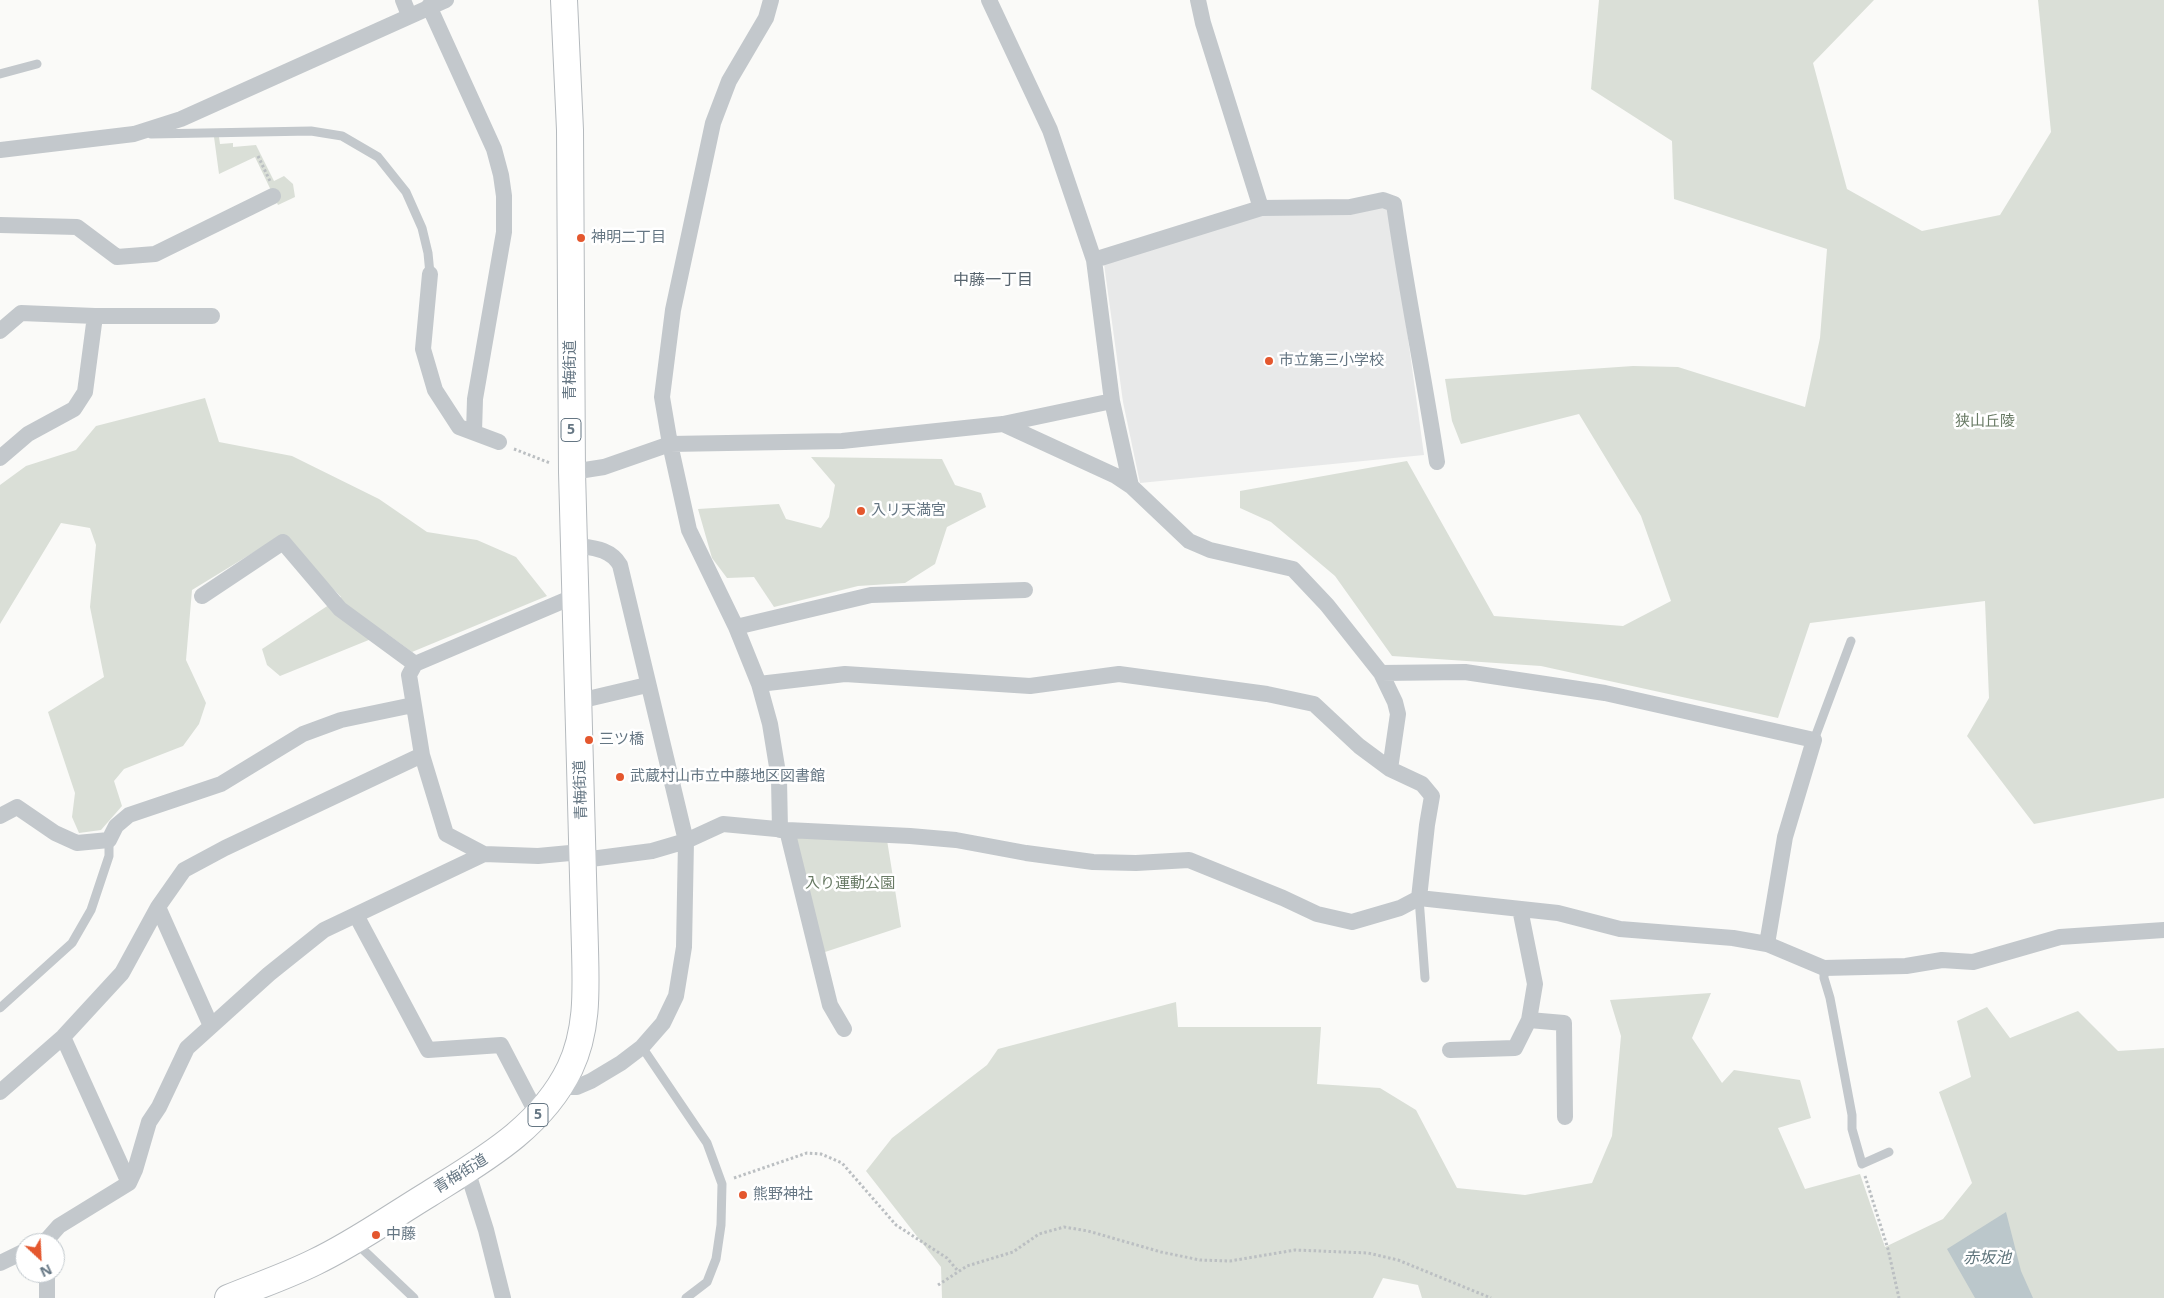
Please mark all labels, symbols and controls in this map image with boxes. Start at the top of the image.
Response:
place label: 神明二丁目 [591,229,666,247]
marker: 神明二丁目 [575,232,587,244]
district label: 中藤一丁目 [953,270,1033,290]
street label: 青梅街道 [562,340,580,400]
place label: 市立第三小学校 [1279,352,1384,370]
marker: 市立第三小学校 [1263,355,1275,367]
park label: 狭山丘陵 [1955,413,2015,431]
road number: 5 [561,418,581,442]
place label: 入リ天満宮 [871,502,946,520]
marker: 入リ天満宮 [855,505,867,517]
place label: 三ツ橋 [599,731,644,749]
marker: 三ツ橋 [583,734,595,746]
street label: 青梅街道 [571,760,591,820]
place label: 武蔵村山市立中藤地区図書館 [630,768,825,786]
marker: 武蔵村山市立中藤地区図書館 [614,771,626,783]
park label: 入り運動公園 [805,875,895,893]
road number: 5 [528,1104,548,1126]
street label: 青梅街道 [431,1150,491,1198]
place label: 熊野神社 [753,1186,813,1204]
marker: 熊野神社 [737,1189,749,1201]
place label: 中藤 [386,1226,416,1244]
marker: 中藤 [370,1229,382,1241]
north arrow [15,1233,65,1283]
water label: 赤坂池 [1963,1248,2011,1268]
text: N [37,1260,55,1282]

